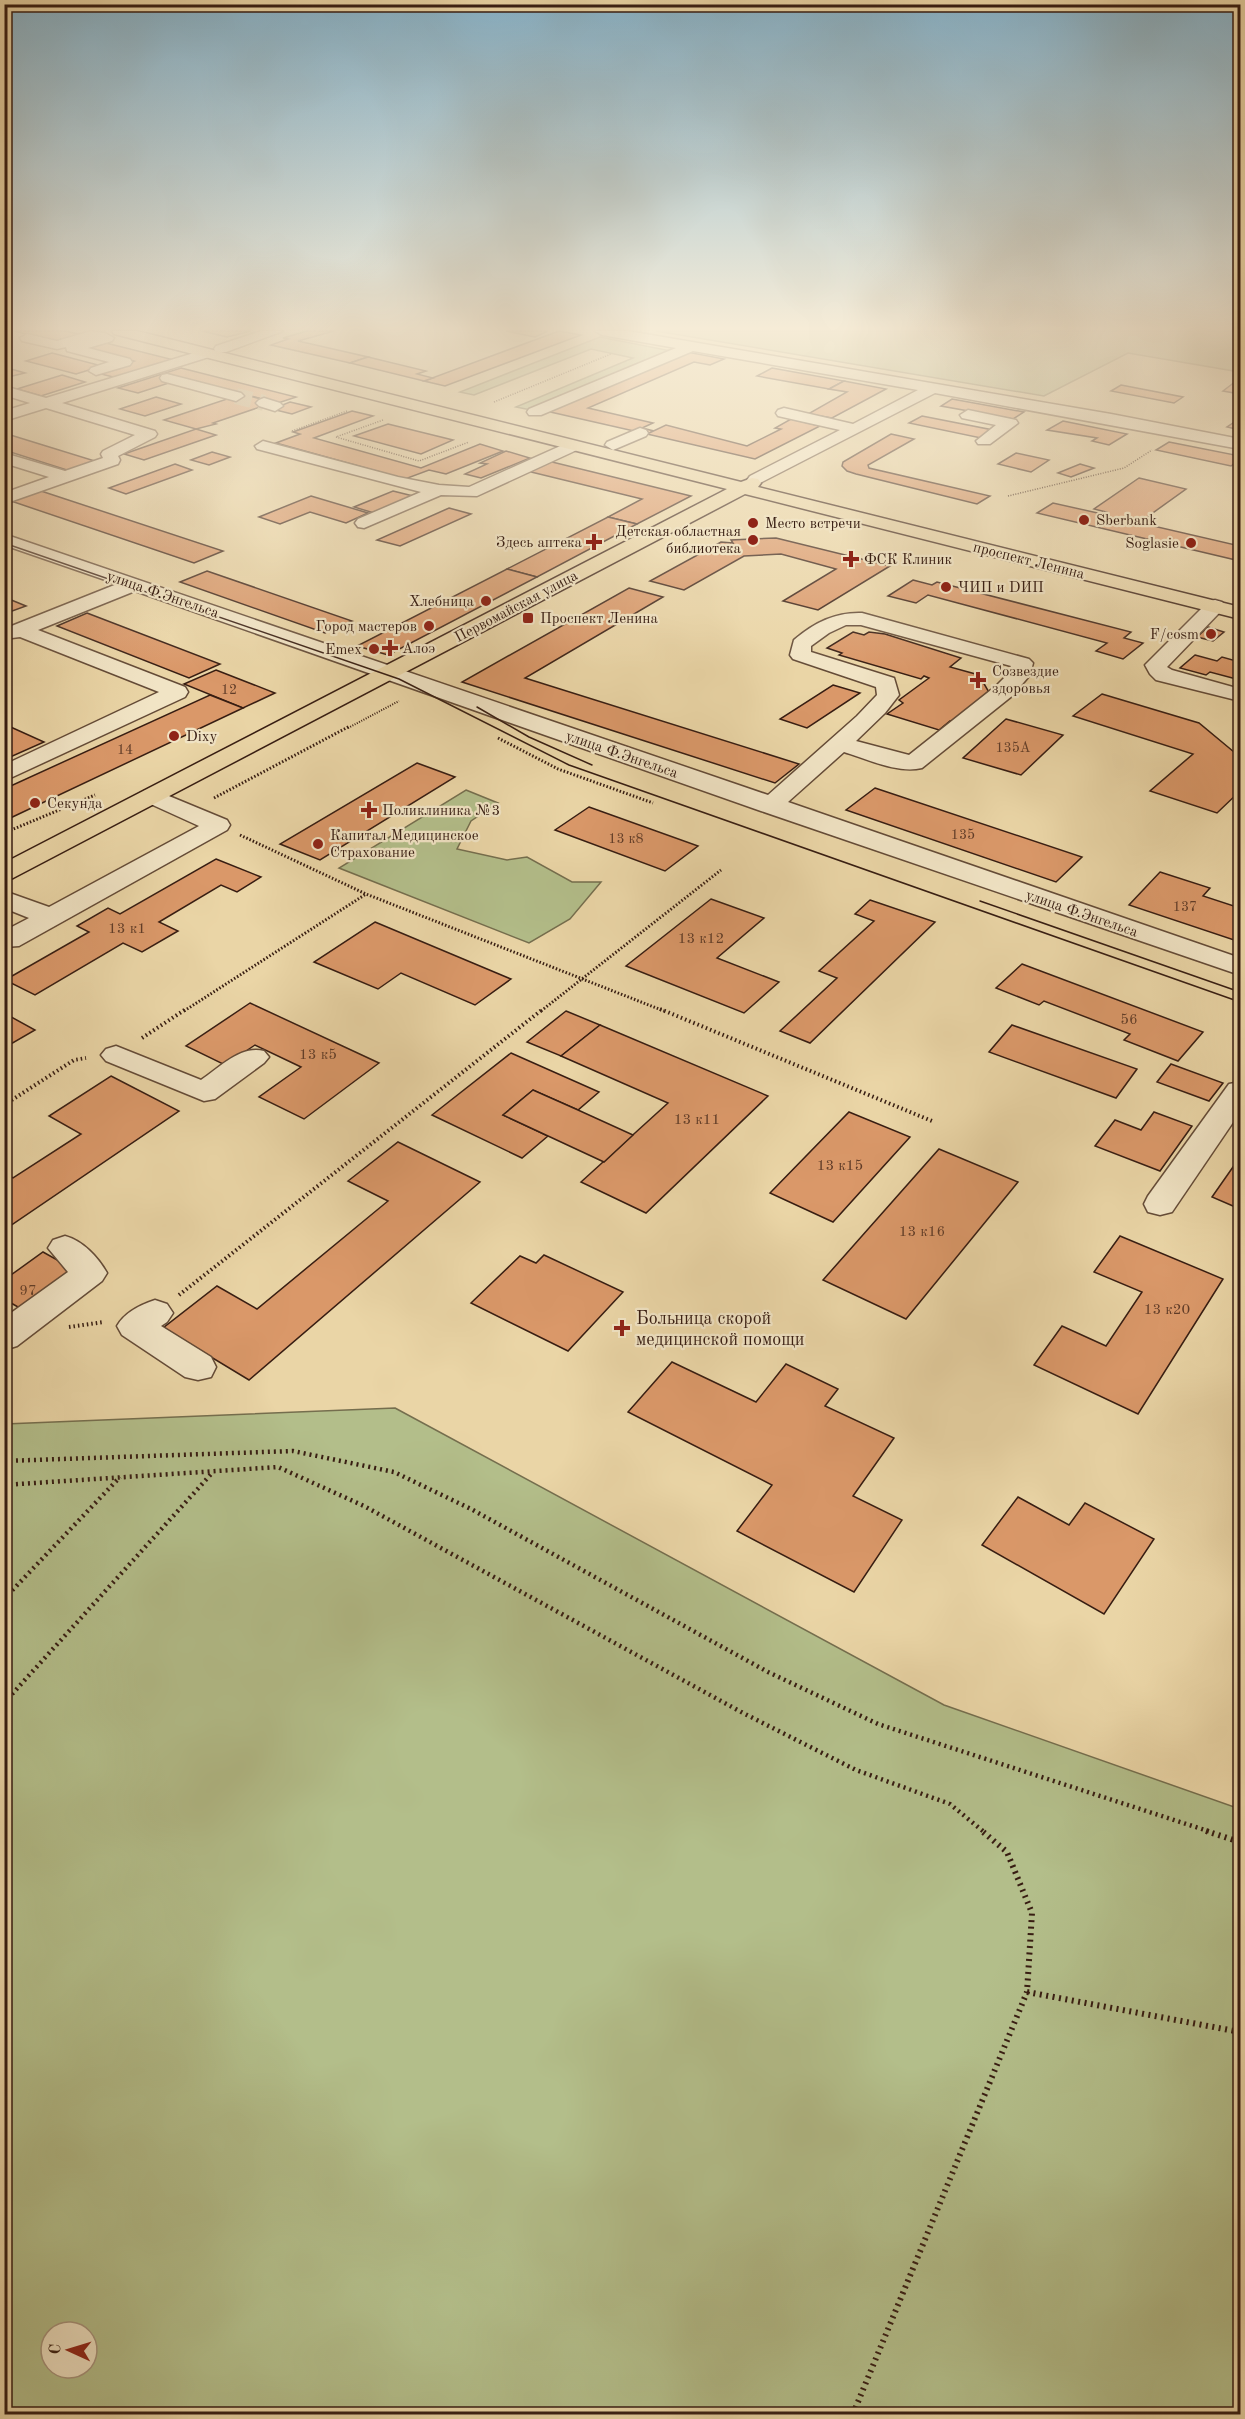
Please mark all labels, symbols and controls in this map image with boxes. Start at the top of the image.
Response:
marker: Sberbank [1077,513,1091,527]
place label: Sberbank [1096,514,1157,529]
marker: Место встречи [746,516,760,530]
place label: Место встречи [765,517,861,532]
place label: Детская областная библиотека [616,525,742,557]
marker: Детская областная библиотека [746,533,760,547]
marker: Здесь аптека [587,535,601,549]
place label: Здесь аптека [496,536,583,551]
marker: Soglasie [1184,536,1198,550]
place label: Soglasie [1125,537,1179,552]
street label: проспект Ленина [971,540,1087,583]
marker: ФСК Клиник [842,550,860,568]
place label: ФСК Клиник [864,553,953,568]
street label: Первомайская улица [453,568,581,646]
street label: улица Ф.Энгельса [104,569,221,622]
marker: ЧИП и DИП [939,580,953,594]
place label: ЧИП и DИП [958,581,1044,596]
marker: Хлебница [479,594,493,608]
place label: Хлебница [409,595,475,610]
marker: Проспект Ленина [521,611,535,625]
place label: Проспект Ленина [540,612,659,627]
marker: Город мастеров [422,619,436,633]
place label: Город мастеров [316,620,417,635]
marker: F/cosm [1204,627,1218,641]
place label: F/cosm [1150,628,1199,643]
marker: Алоэ [383,641,397,655]
marker: Emex [367,642,381,656]
place label: Алоэ [402,642,435,657]
place label: Emex [325,643,362,658]
place label: Созвездие здоровья [992,665,1059,697]
marker: Созвездие здоровья [969,671,987,689]
house number: 12 [221,683,237,697]
marker: Dixy [167,729,181,743]
street label: улица Ф.Энгельса [563,729,680,782]
place label: Dixy [186,730,218,745]
house number: 135А [995,741,1031,755]
house number: 14 [117,743,133,757]
marker: Секунда [28,796,42,810]
place label: Секунда [47,797,103,812]
marker: Поликлиника №3 [360,801,378,819]
place label: Поликлиника №3 [382,804,500,819]
house number: 135 [951,828,975,842]
place label: Капитал Медицинское Страхование [330,829,479,861]
house number: 13 к8 [608,832,644,846]
marker: Капитал Медицинское Страхование [311,837,325,851]
street label: улица Ф.Энгельса [1023,888,1140,941]
house number: 137 [1173,900,1197,914]
house number: 13 к1 [108,922,146,937]
house number: 13 к12 [678,932,724,947]
house number: 56 [1120,1013,1138,1028]
house number: 13 к5 [299,1048,337,1063]
house number: 13 к11 [674,1113,720,1128]
house number: 13 к15 [817,1159,863,1174]
house number: 13 к16 [899,1225,945,1240]
house number: 97 [19,1284,37,1299]
house number: 13 к20 [1144,1303,1190,1318]
place label: Больница скорой медицинской помощи [636,1310,805,1349]
marker: Больница скорой медицинской помощи [613,1319,631,1337]
north arrow [39,2320,99,2380]
text: С [48,2343,64,2355]

